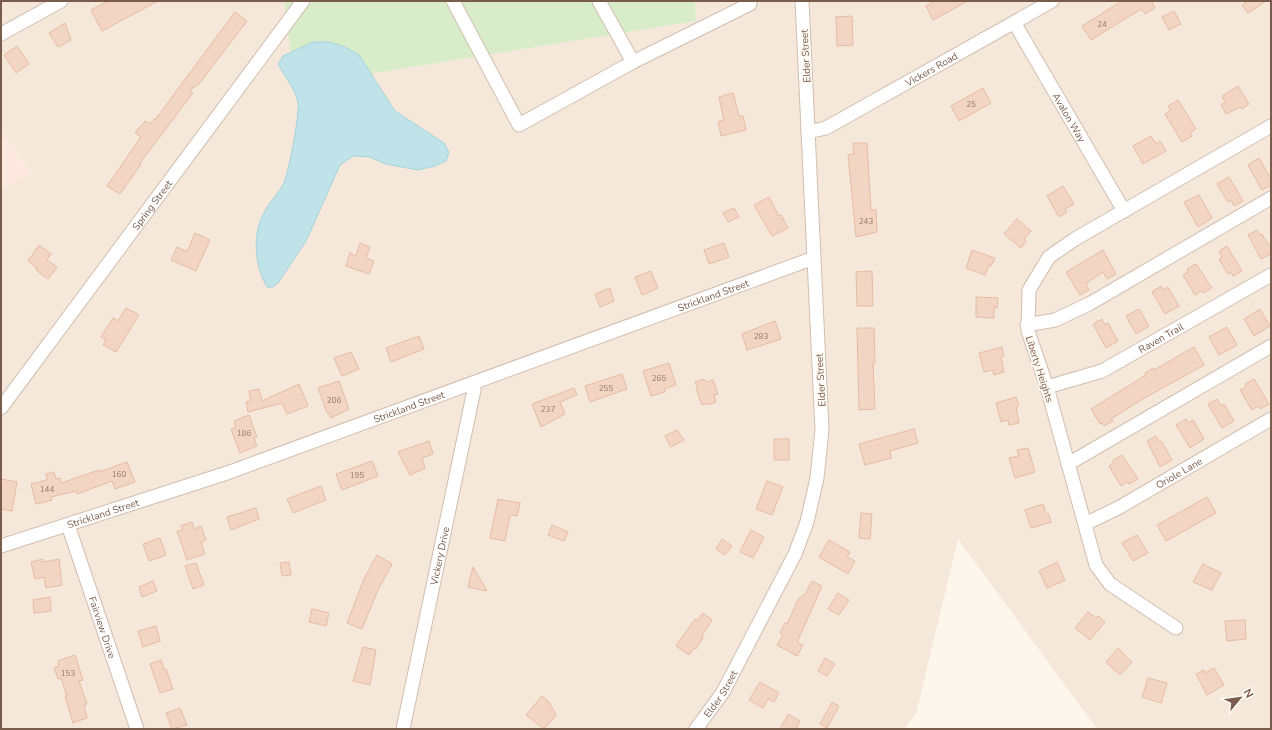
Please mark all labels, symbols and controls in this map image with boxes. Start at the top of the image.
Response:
house number: 24 [1097,19,1107,30]
street label: Elder Street [798,28,814,83]
street label: Vickers Road [902,49,961,91]
street label: Avalon Way [1049,91,1089,146]
house number: 25 [966,99,976,110]
street label: Spring Street [129,177,176,233]
house number: 243 [859,216,873,227]
street label: Strickland Street [676,276,751,315]
street label: Raven Trail [1136,320,1187,357]
house number: 283 [754,331,768,342]
street label: Liberty Heights [1022,334,1056,405]
street label: Elder Street [813,352,829,407]
house number: 265 [652,373,666,384]
house number: 255 [599,383,613,394]
street label: Strickland Street [371,388,447,427]
house number: 206 [327,395,341,406]
house number: 237 [541,404,555,415]
house number: 186 [237,428,251,439]
street label: Oriole Lane [1153,454,1205,493]
house number: 160 [112,469,126,480]
house number: 195 [350,470,364,481]
house number: 144 [40,484,54,495]
street label: Strickland Street [65,496,141,532]
street label: Vickery Drive [427,525,453,587]
street label: Fairview Drive [85,595,119,660]
house number: 153 [61,668,75,679]
street label: Elder Street [701,668,741,721]
north arrow [1220,678,1260,718]
text: N [1240,686,1257,701]

